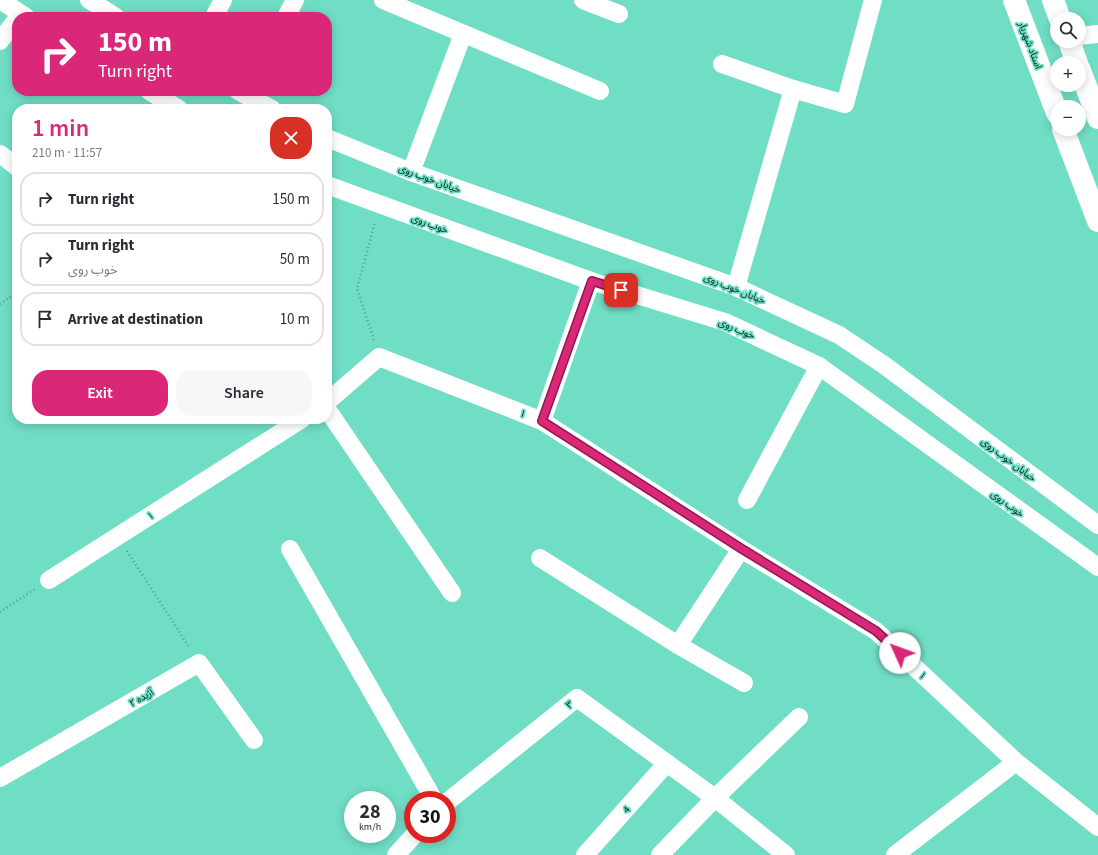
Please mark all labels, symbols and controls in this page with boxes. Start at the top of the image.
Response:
map controls [1050,12,1086,136]
button: search [1050,12,1086,48]
street label: استاد شهریار [1014,19,1046,71]
text: 150 m [98,22,172,62]
icon: right [32,28,84,80]
button: + [1050,56,1086,92]
text: Turn right [98,59,172,84]
button: − [1050,100,1086,136]
text: 1 min [32,111,89,146]
button: close [270,117,312,159]
text: 210 m · 11:57 [32,144,102,162]
street label: خیابان خوب روی [397,161,463,197]
icon: right [34,188,56,210]
text: Turn right [68,189,134,210]
text: 150 m [272,189,310,210]
street label: خوب روی [409,211,450,237]
text: Turn right [68,235,134,256]
icon: right [34,248,56,270]
text: 50 m [280,249,310,270]
text: خوب روی [68,261,118,279]
street label: خیابان خوب روی [702,270,768,308]
pin [604,273,638,307]
icon: arrive [610,279,632,301]
icon: arrive [34,308,56,330]
text: Arrive at destination [68,309,203,330]
text: 10 m [280,309,310,330]
street label: خوب روی [716,315,757,343]
button: Exit [32,370,168,416]
button: Share [176,370,312,416]
street label: ۱ [517,406,528,421]
street label: خیابان خوب روی [978,435,1039,485]
street label: خوب روی [988,487,1027,521]
street label: ۱ [144,508,157,523]
position arrow [879,632,921,674]
street label: ۱ [915,669,929,683]
street label: آژیده ۲ [127,685,157,710]
street label: ۳ [563,697,576,712]
speed limit sign: 30 [404,791,456,843]
text: 28 [359,798,381,826]
street label: 4 [620,803,634,816]
text: km/h [359,820,381,834]

